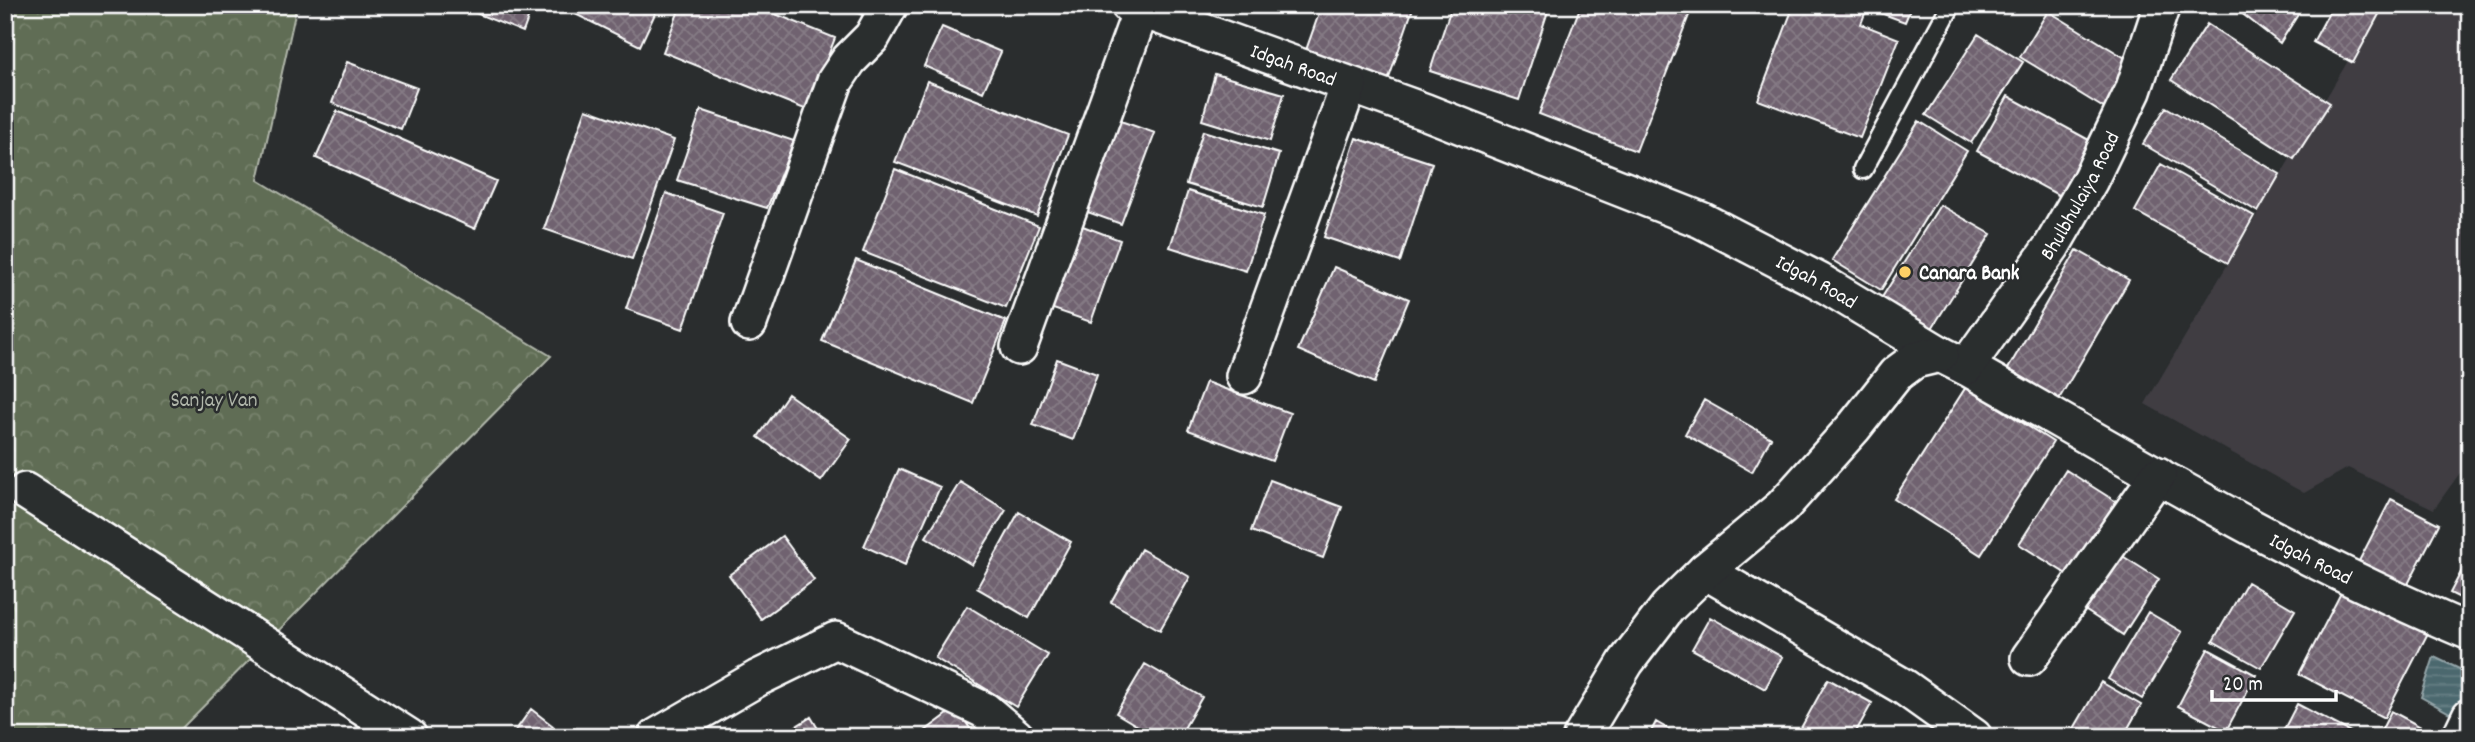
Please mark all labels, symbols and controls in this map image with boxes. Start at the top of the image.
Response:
street label: Idgah Road [1246,38,1340,96]
street label: Bhulbhulaiya Road [2034,127,2129,268]
street label: Idgah Road [1769,249,1862,318]
place label: Canara Bank [1919,260,2020,290]
marker: Canara Bank [1897,264,1913,280]
park label: Sanjay Van [170,387,258,417]
street label: Idgah Road [2263,527,2356,594]
scale bar [2212,658,2337,702]
text: 20 m [2223,671,2263,701]

